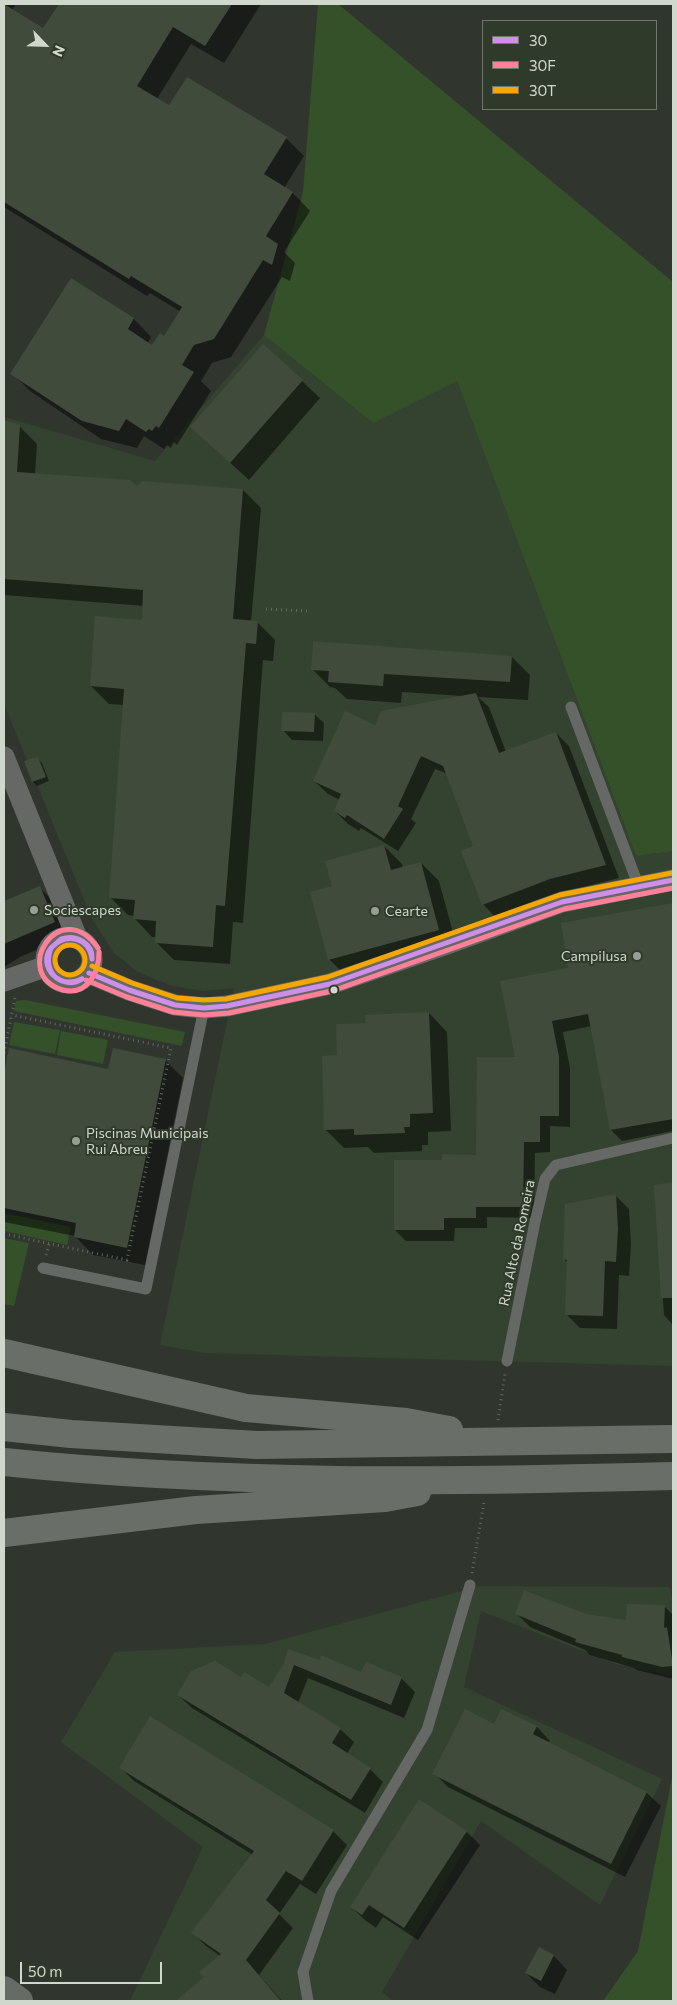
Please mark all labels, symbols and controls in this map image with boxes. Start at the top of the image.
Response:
north arrow [20,20,70,70]
legend [482,20,657,110]
text: 30 [529,31,547,49]
text: N [49,43,69,60]
text: 30F [529,56,556,74]
text: 30T [529,81,556,99]
place label: Sociescapes [44,902,121,918]
place label: Cearte [385,903,428,919]
marker: Sociescapes [28,904,40,916]
marker: Cearte [369,905,381,917]
place label: Campilusa [561,948,627,964]
marker: Campilusa [631,950,643,962]
unlabelled marker [329,985,339,995]
place label: Piscinas Municipais Rui Abreu [86,1125,209,1158]
marker: Piscinas Municipais Rui Abreu [70,1135,82,1147]
street label: Rua Alto da Romeira [495,1178,539,1308]
scale bar [22,1952,165,1984]
text: 50 m [28,1962,62,1980]

